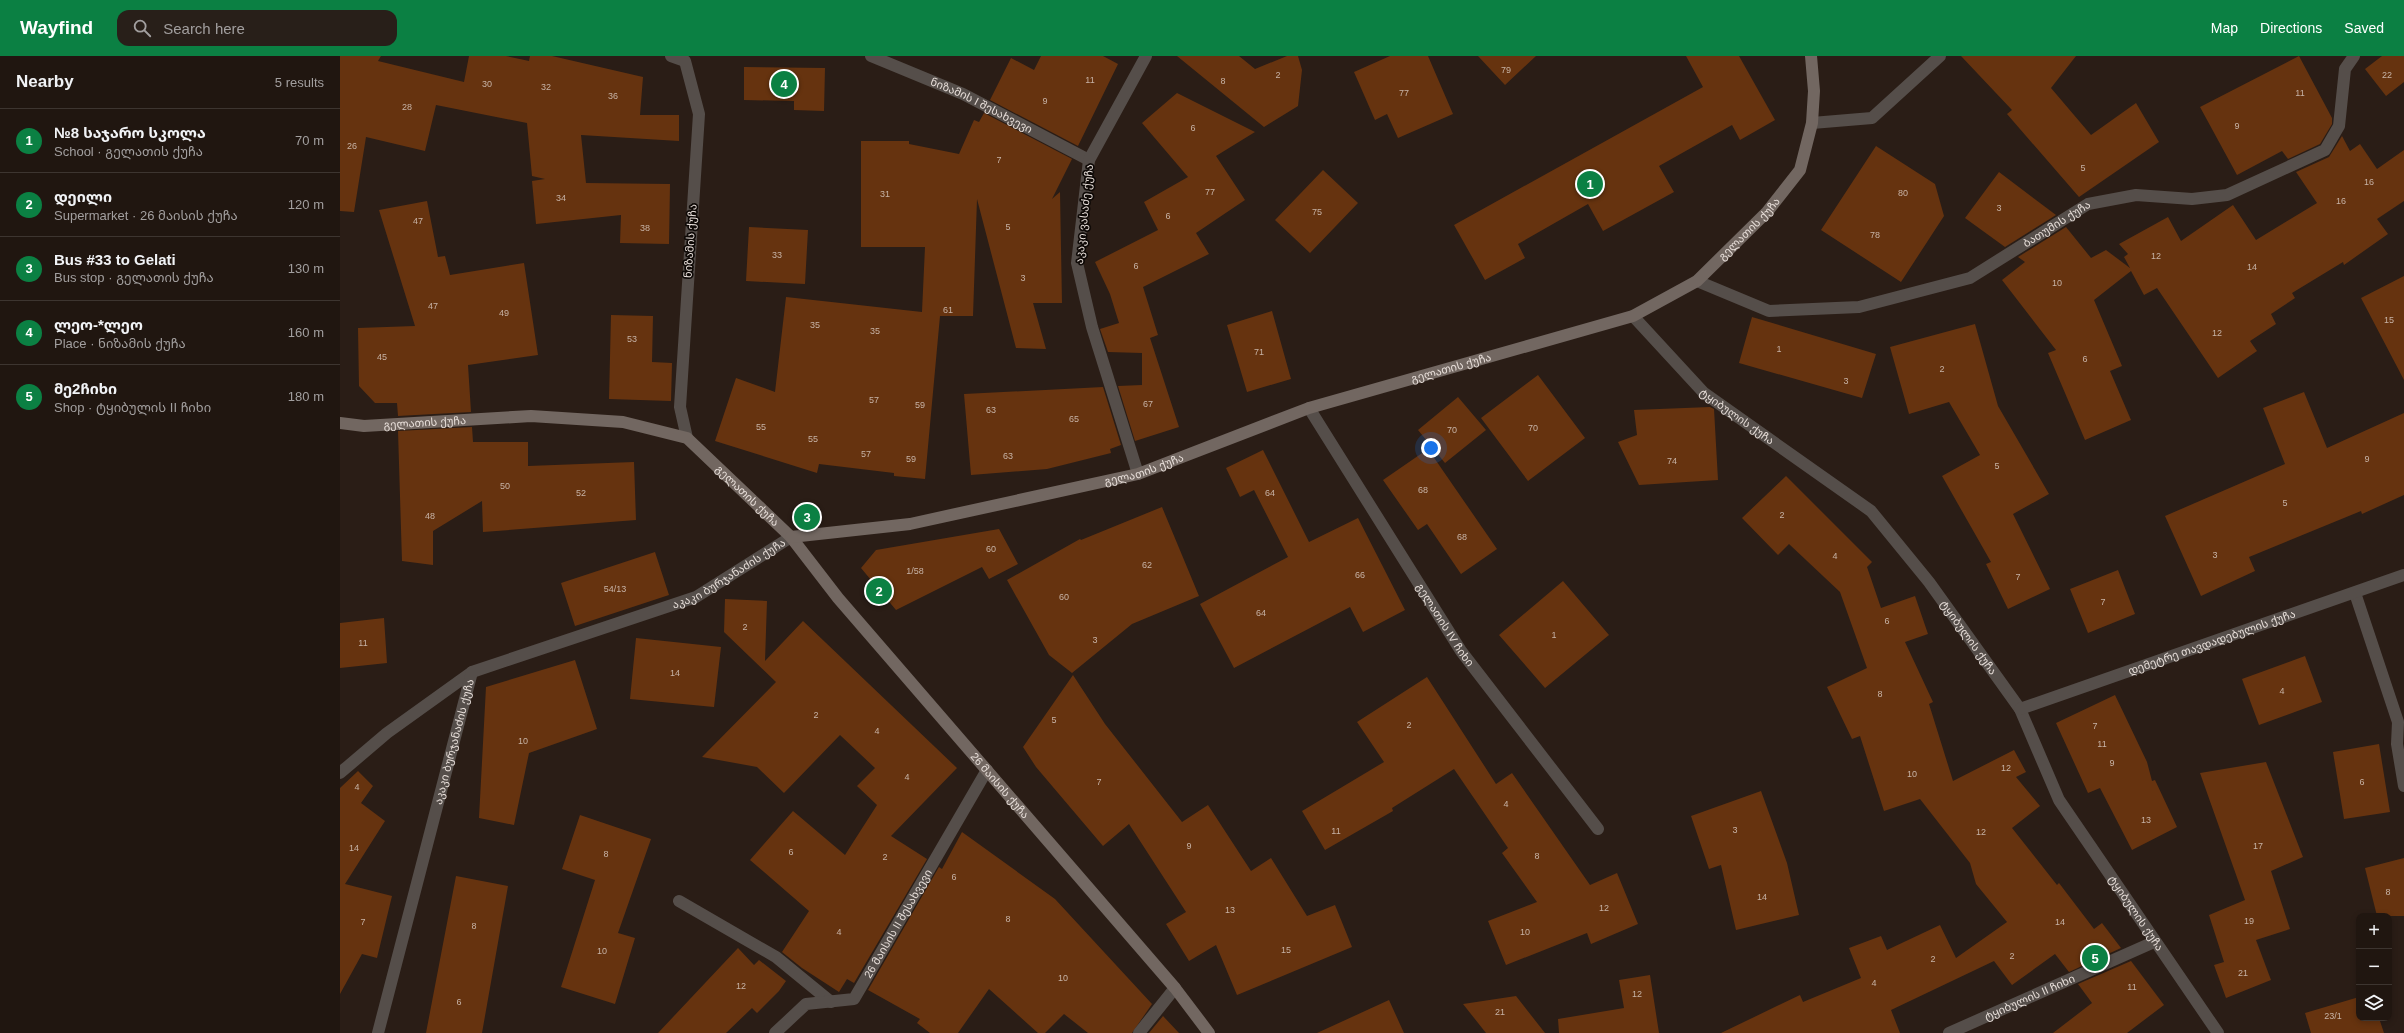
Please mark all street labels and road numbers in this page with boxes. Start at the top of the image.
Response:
street label: ნიზამის I შესახვევი [929,75,1034,135]
street label: აკაკი ვასაძე ქუჩა [1073,163,1096,265]
street label: გელათის ქუჩა [1716,195,1782,263]
street label: ბათუმის ქუჩა [2021,198,2093,249]
street label: ნიზამის ქუჩა [681,204,700,278]
street label: გელათის ქუჩა [1410,351,1492,386]
street label: ტყიბულის ქუჩა [1697,386,1776,447]
street label: გელათის ქუჩა [383,414,466,432]
street label: გელათის ქუჩა [1103,451,1185,488]
street label: გელათის ქუჩა [713,463,781,528]
street label: აკაკი ბურჯანაძის ქუჩა [670,536,787,611]
street label: გელათის IV ჩიხი [1413,581,1476,669]
street label: ტყიბულის ქუჩა [1937,598,1999,677]
street label: დემეტრე თავდადებულის ქუჩა [2126,607,2297,678]
street label: აკაკი ბურჯანაძის ქუჩა [432,678,476,806]
street label: 26 მაისის ქუჩა [968,750,1032,821]
street label: 26 მაისის II შესახვევი [862,867,934,980]
street label: ტყიბულის ქუჩა [2105,873,2166,953]
street label: ტყიბულის II ჩიხი [1982,972,2076,1024]

